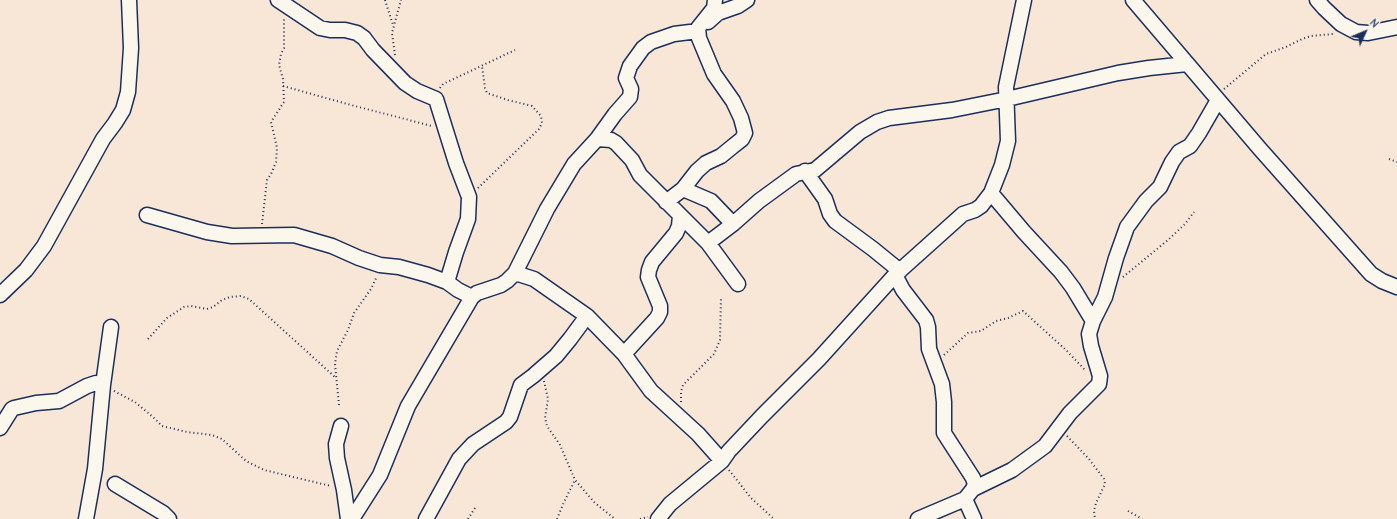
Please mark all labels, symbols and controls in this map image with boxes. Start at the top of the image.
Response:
north arrow [1345,12,1385,52]
text: N [1367,16,1381,30]

